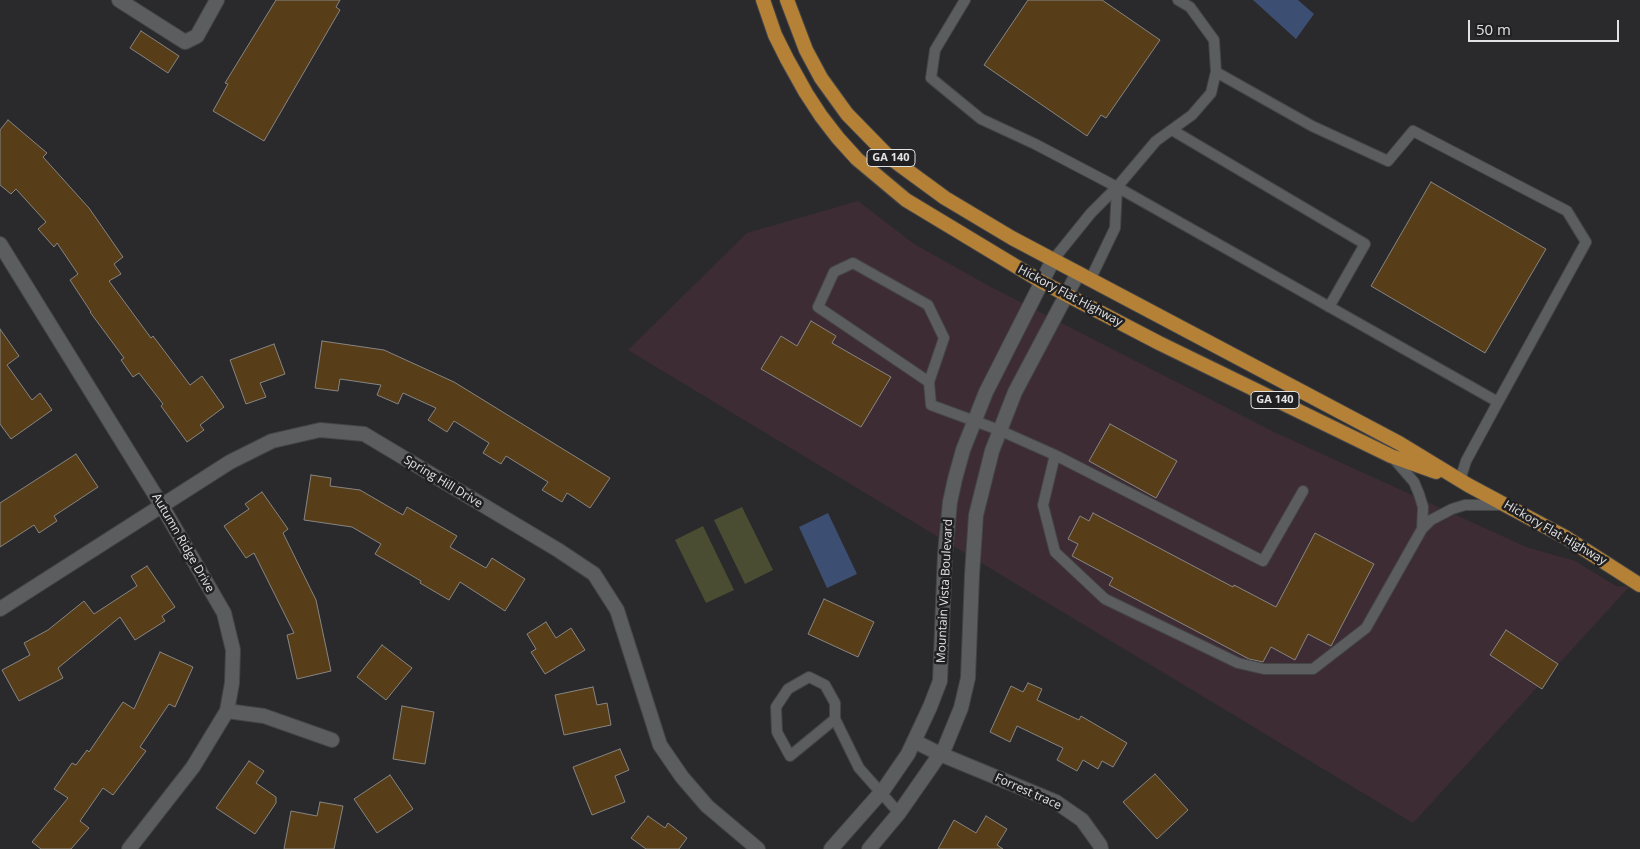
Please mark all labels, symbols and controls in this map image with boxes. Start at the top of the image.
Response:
scale bar [1470,10,1621,42]
text: 50 m [1476,19,1511,39]
road number: GA 140 [867,150,915,167]
street label: Hickory Flat Highway [1015,262,1125,330]
road number: GA 140 [1251,392,1299,408]
street label: Spring Hill Drive [401,453,485,511]
street label: Autumn Ridge Drive [149,491,217,595]
street label: Hickory Flat Highway [1501,498,1609,568]
street label: Mountain Vista Boulevard [934,519,956,663]
street label: Forrest trace [992,771,1064,813]

